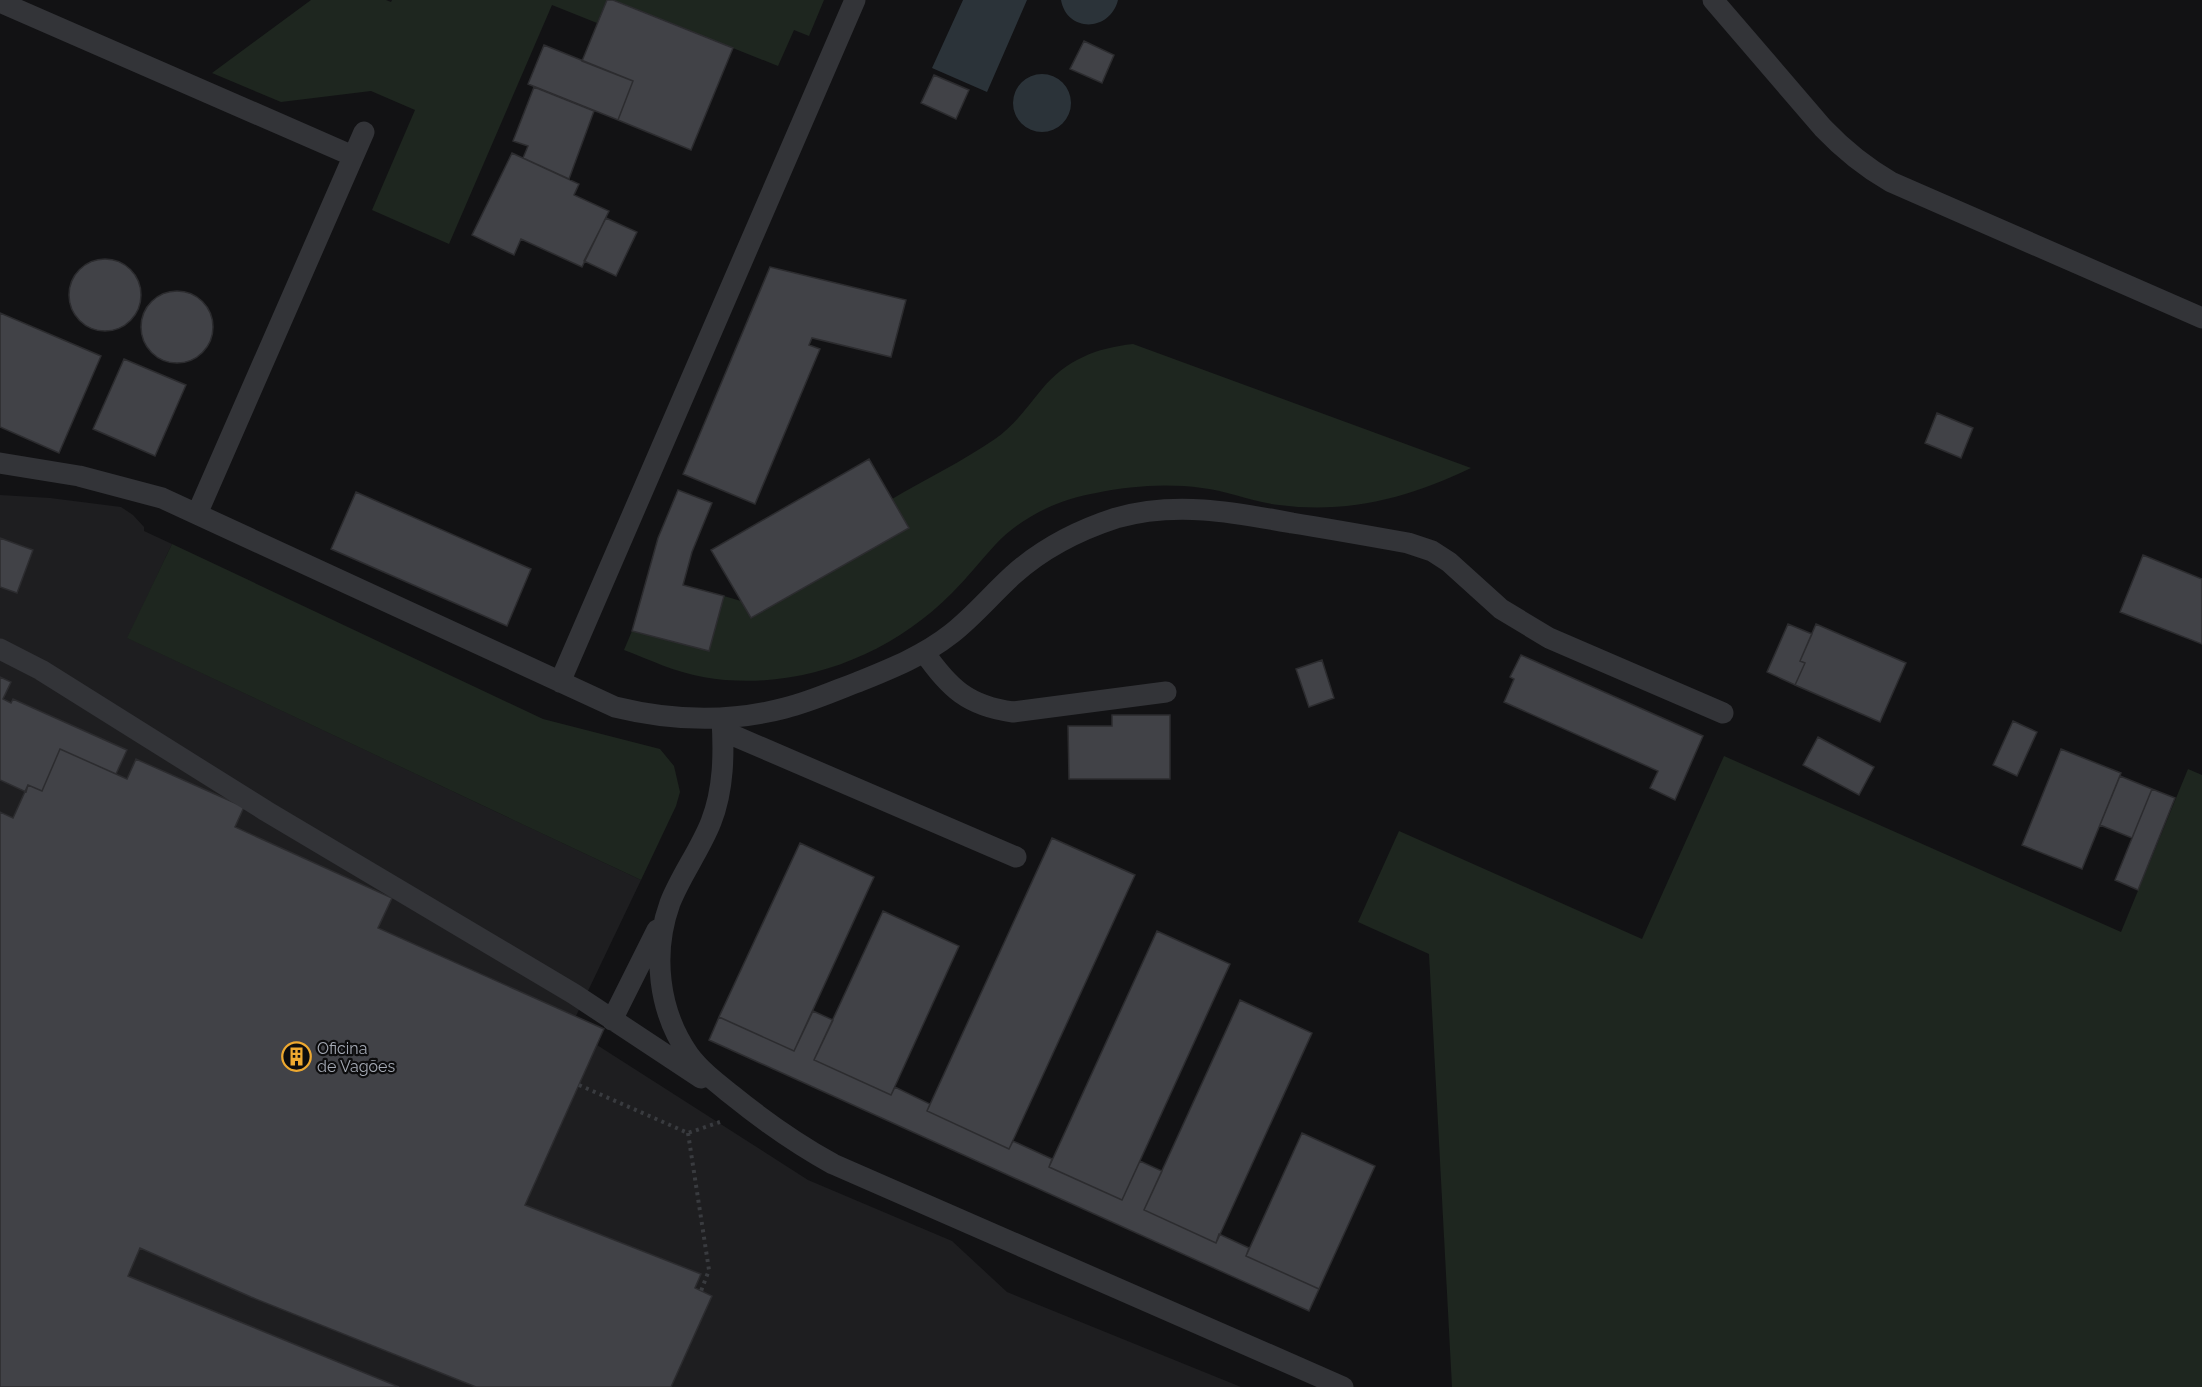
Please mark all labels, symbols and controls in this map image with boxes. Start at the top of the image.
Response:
place label: Oficina de Vagões [317,1039,395,1076]
building icon: Oficina de Vagões [280,1041,312,1073]

